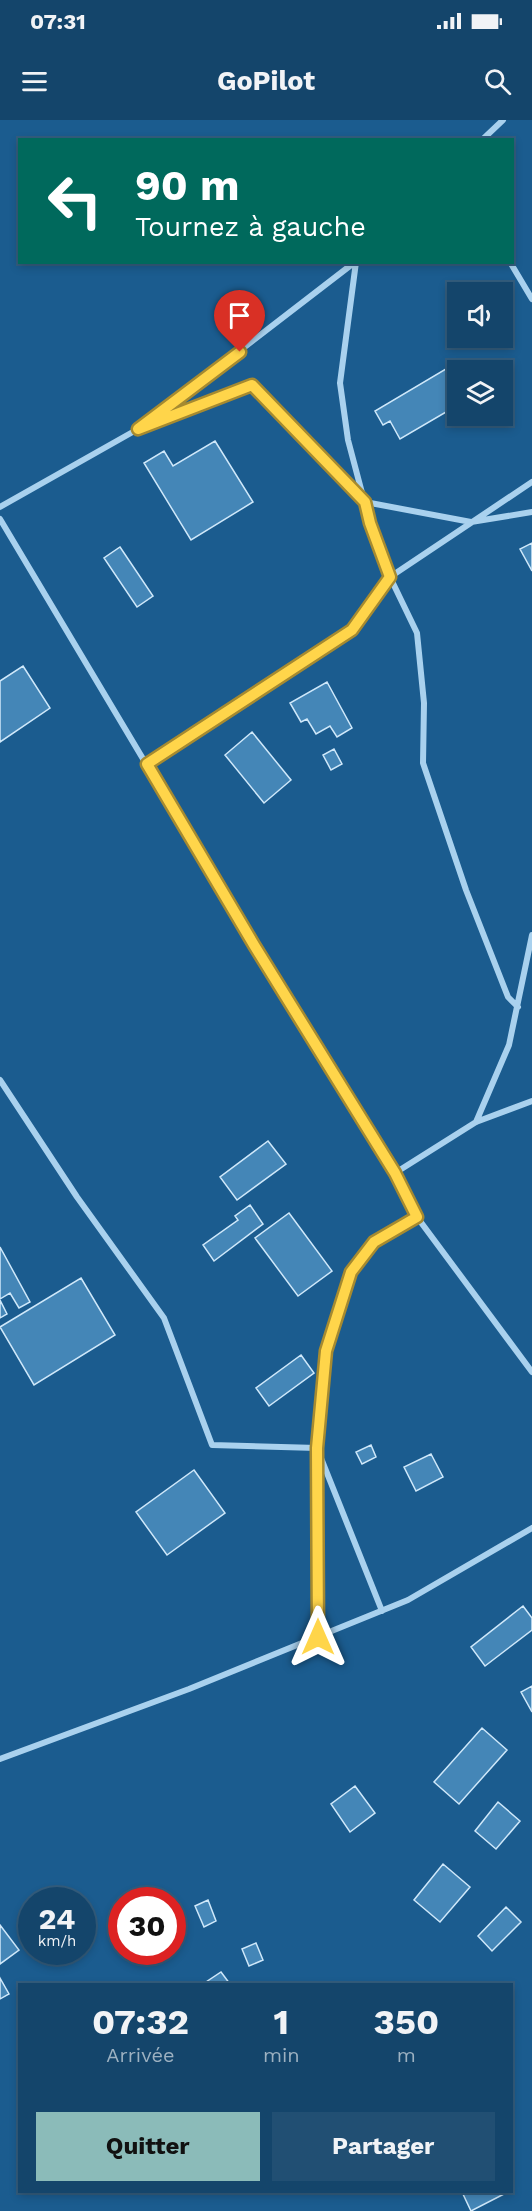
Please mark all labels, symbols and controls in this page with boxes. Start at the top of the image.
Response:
text: 07:31 [30,9,86,34]
icon: menu [18,65,51,98]
text: GoPilot [217,65,315,97]
icon: search [481,65,514,98]
text: 90 m [135,161,239,210]
icon: left [36,162,114,240]
text: Tournez à gauche [135,211,366,243]
map controls [447,282,513,426]
button: sound [447,282,513,348]
pin [214,290,265,352]
icon: arrive [223,299,256,332]
button: layers [447,360,513,426]
position arrow [286,1605,350,1669]
speed limit sign: 30 [108,1887,186,1965]
text: 24 [39,1901,75,1936]
text: km/h [38,1932,76,1950]
text: 07:32 [92,2001,189,2043]
text: 1 [274,2001,289,2043]
text: 350 [374,2001,439,2043]
text: Arrivée [106,2043,175,2067]
text: min [263,2043,300,2067]
text: m [397,2043,416,2067]
button: Quitter [36,2112,260,2181]
button: Partager [272,2112,495,2181]

